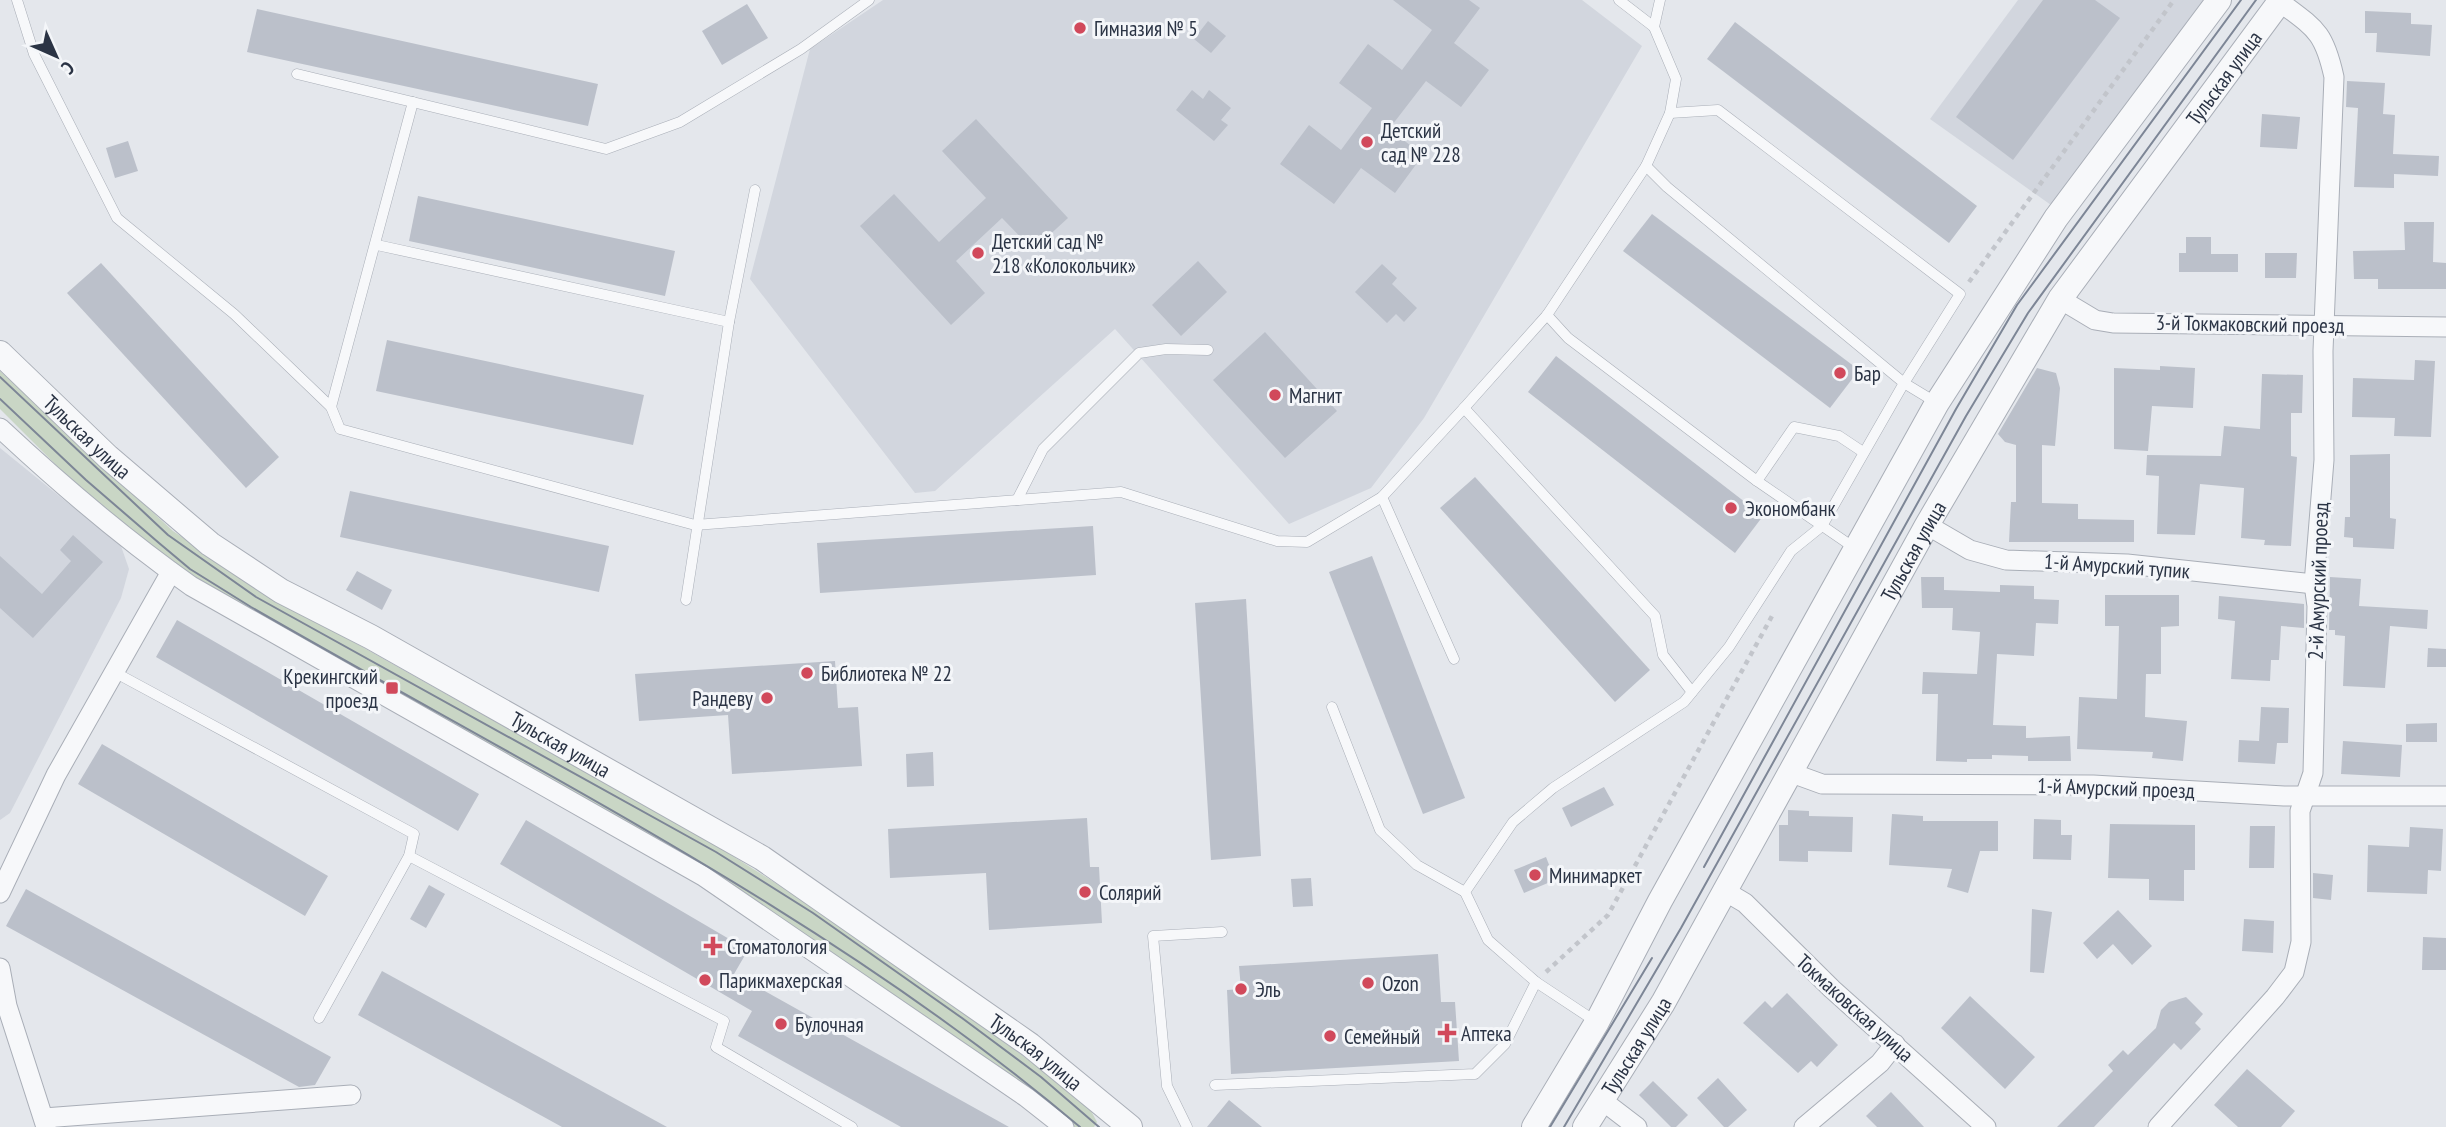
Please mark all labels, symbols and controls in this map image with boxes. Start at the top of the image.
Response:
place label: Гимназия № 5 [1094,15,1198,42]
marker: Гимназия № 5 [1072,20,1088,36]
north arrow [21,21,91,91]
street label: Тульская улица [2180,25,2267,130]
text: С [56,56,80,80]
place label: Детский сад № 228 [1381,117,1461,168]
marker: Детский сад № 228 [1359,134,1375,150]
place label: Детский сад № 218 «Колокольчик» [992,228,1136,279]
marker: Детский сад № 218 «Колокольчик» [970,245,986,261]
street label: 3-й Токмаковский проезд [2155,309,2345,339]
place label: Бар [1854,360,1881,387]
marker: Бар [1832,365,1848,381]
place label: Магнит [1289,382,1342,409]
marker: Магнит [1267,387,1283,403]
street label: Тульская улица [38,389,137,484]
place label: Экономбанк [1745,495,1836,522]
street label: Тульская улица [1874,496,1952,606]
marker: Экономбанк [1723,500,1739,516]
street label: 2-й Амурский проезд [2302,502,2334,660]
street label: 1-й Амурский тупик [2043,547,2191,585]
place label: Библиотека № 22 [821,660,952,687]
place label: Крекингский проезд [283,663,378,714]
marker: Библиотека № 22 [799,665,815,681]
marker: Крекингский проезд [384,680,400,696]
place label: Рандеву [692,685,753,712]
marker: Рандеву [759,690,775,706]
street label: Тульская улица [506,705,615,783]
street label: 1-й Амурский проезд [2037,772,2195,804]
place label: Минимаркет [1549,862,1642,889]
marker: Минимаркет [1527,867,1543,883]
place label: Солярий [1099,879,1161,906]
marker: Солярий [1077,884,1093,900]
place label: Стоматология [727,933,827,960]
marker: Стоматология [705,938,721,954]
street label: Токмаковская улица [1791,948,1919,1068]
place label: Парикмахерская [719,967,843,994]
place label: Ozon [1382,970,1419,997]
marker: Парикмахерская [697,972,713,988]
marker: Ozon [1360,975,1376,991]
place label: Эль [1255,976,1281,1003]
marker: Эль [1233,981,1249,997]
street label: Тульская улица [1595,992,1677,1100]
street label: Тульская улица [984,1007,1088,1096]
place label: Булочная [795,1011,864,1038]
marker: Булочная [773,1016,789,1032]
place label: Аптека [1461,1020,1512,1047]
place label: Семейный [1344,1023,1420,1050]
marker: Аптека [1439,1025,1455,1041]
marker: Семейный [1322,1028,1338,1044]

